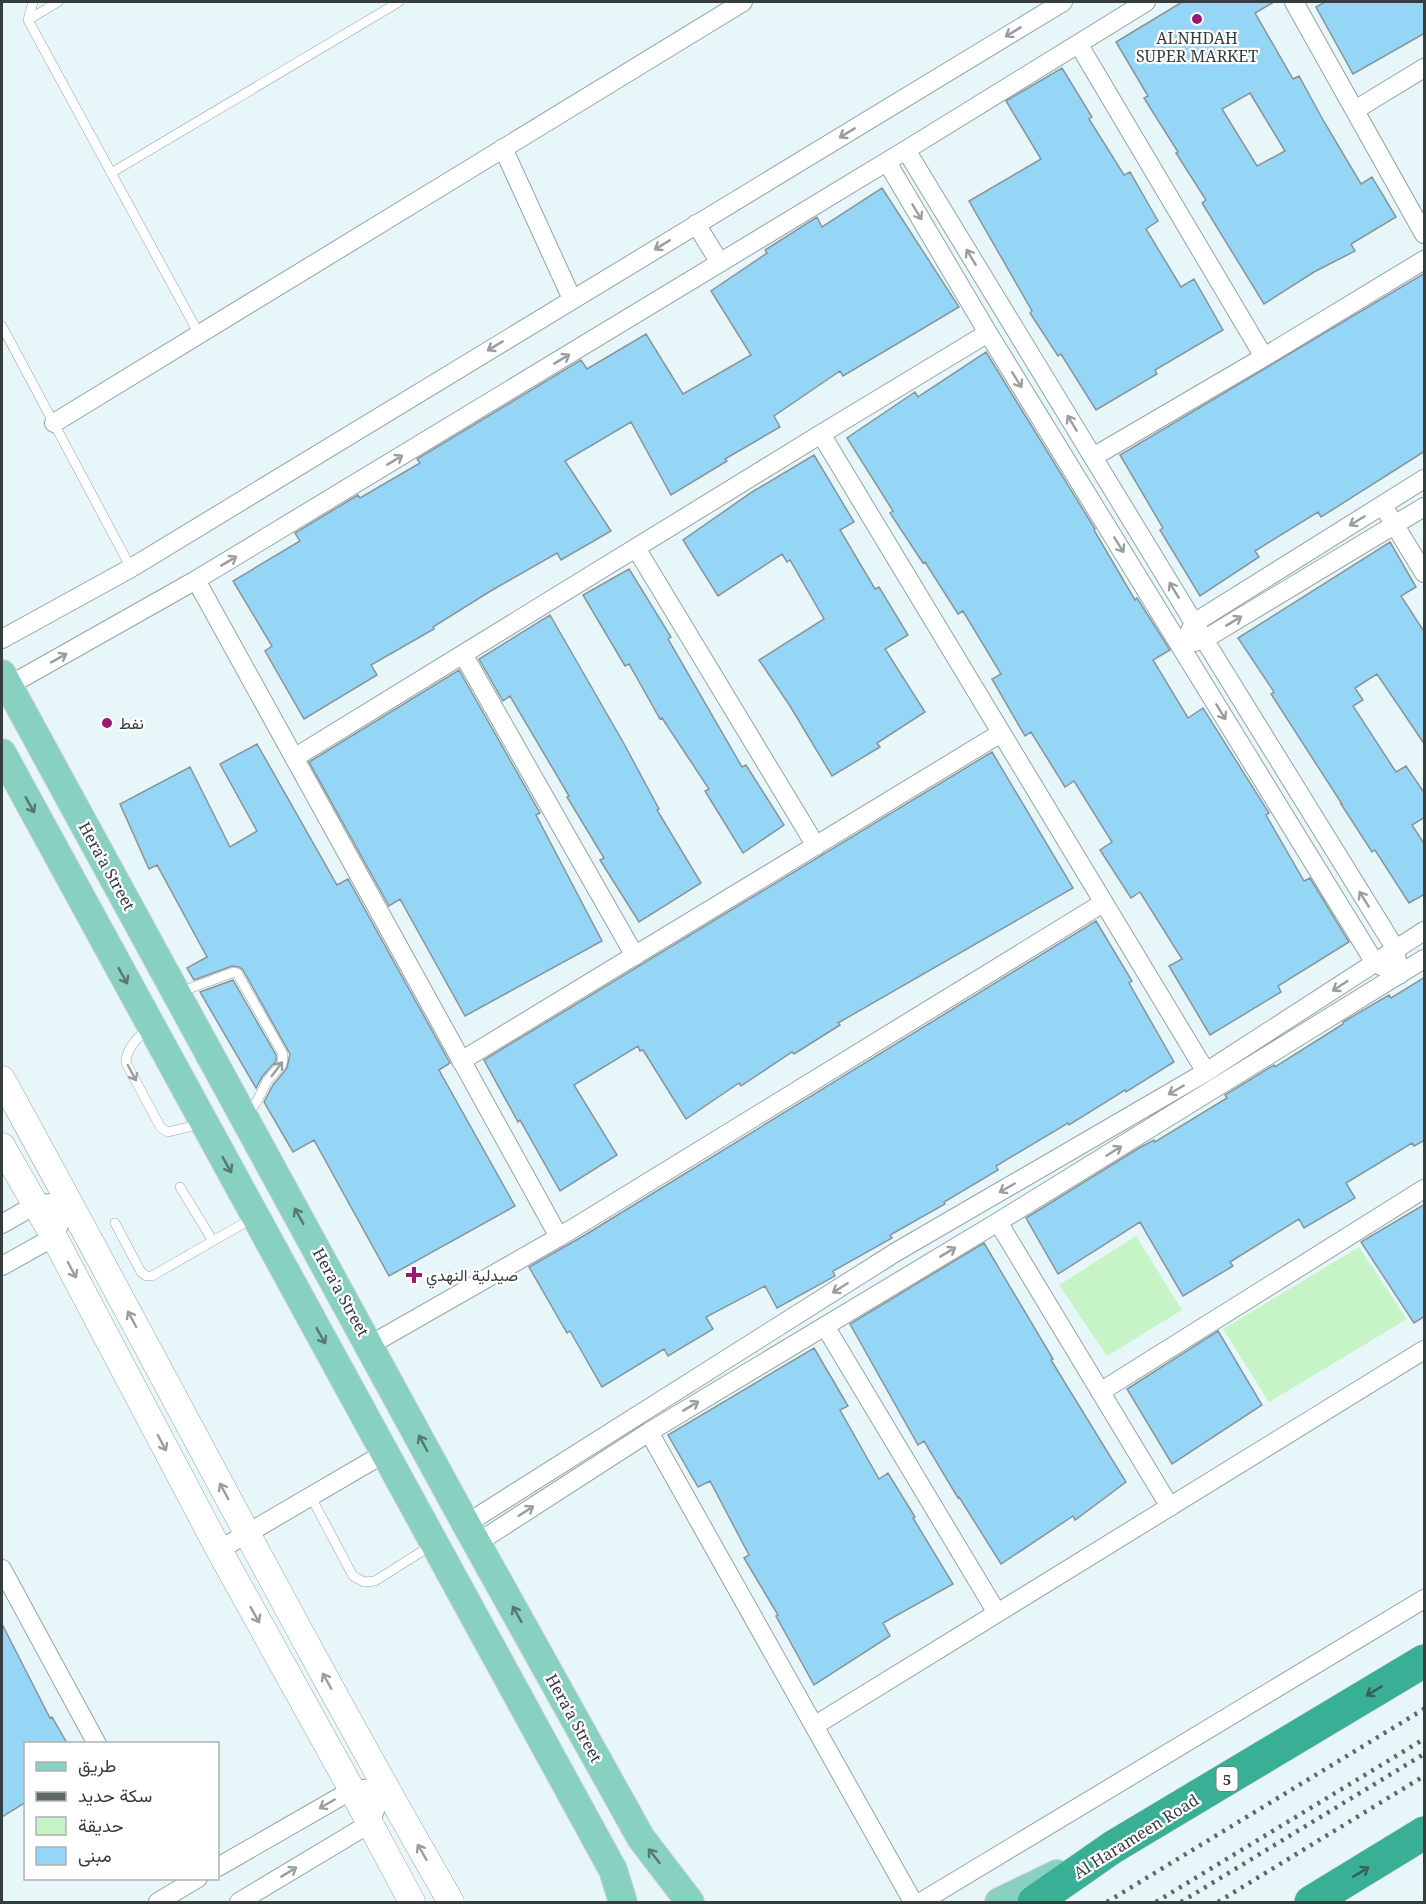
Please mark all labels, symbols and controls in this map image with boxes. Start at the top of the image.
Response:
marker: ALNHDAH SUPER MARKET [1190,12,1204,26]
one-way arrow [1005,26,1022,38]
place label: ALNHDAH SUPER MARKET [1136,27,1258,67]
one-way arrow [839,128,856,140]
one-way arrow [911,203,923,220]
one-way arrow [654,240,671,252]
one-way arrow [964,249,976,266]
one-way arrow [487,341,504,353]
one-way arrow [553,352,570,364]
one-way arrow [1010,371,1023,388]
one-way arrow [1066,415,1078,432]
one-way arrow [386,453,403,465]
one-way arrow [1349,515,1366,527]
one-way arrow [1113,537,1126,554]
one-way arrow [220,554,237,566]
one-way arrow [1167,582,1179,599]
one-way arrow [1225,615,1242,627]
one-way arrow [51,651,68,663]
one-way arrow [1216,703,1228,720]
place label: نفط [119,712,144,734]
marker: نفط [100,716,114,730]
one-way arrow [25,795,36,813]
street label: Hera'a Street [74,818,141,915]
one-way arrow [1358,890,1371,907]
one-way arrow [117,967,129,984]
one-way arrow [1332,980,1349,992]
one-way arrow [271,1061,283,1077]
one-way arrow [126,1064,138,1081]
one-way arrow [1167,1084,1184,1096]
one-way arrow [1105,1144,1122,1156]
one-way arrow [221,1156,233,1173]
one-way arrow [999,1182,1016,1194]
one-way arrow [293,1208,304,1226]
street label: Hera'a Street [308,1244,375,1341]
one-way arrow [939,1246,956,1258]
one-way arrow [67,1261,78,1279]
place label: صيدلية النهدي [426,1264,518,1289]
marker: صيدلية النهدي [407,1268,421,1282]
one-way arrow [832,1282,849,1294]
one-way arrow [126,1311,138,1329]
one-way arrow [315,1327,327,1344]
one-way arrow [682,1400,699,1412]
one-way arrow [157,1434,169,1452]
one-way arrow [417,1435,429,1452]
one-way arrow [218,1483,229,1501]
one-way arrow [517,1505,534,1517]
one-way arrow [249,1606,261,1623]
one-way arrow [511,1606,523,1623]
street label: Hera'a Street [541,1670,608,1767]
one-way arrow [321,1673,333,1690]
one-way arrow [1366,1686,1383,1698]
legend [24,1742,219,1880]
text: طريق [78,1753,116,1777]
road number: 5 [1216,1767,1238,1791]
text: سكة حديد [78,1783,152,1807]
street label: Al Harameen Road [1069,1789,1203,1883]
one-way arrow [319,1798,336,1810]
text: حديقة [78,1813,124,1837]
text: مبنى [78,1843,112,1867]
one-way arrow [416,1844,428,1861]
one-way arrow [648,1849,661,1865]
one-way arrow [280,1866,297,1878]
one-way arrow [1352,1866,1369,1879]

